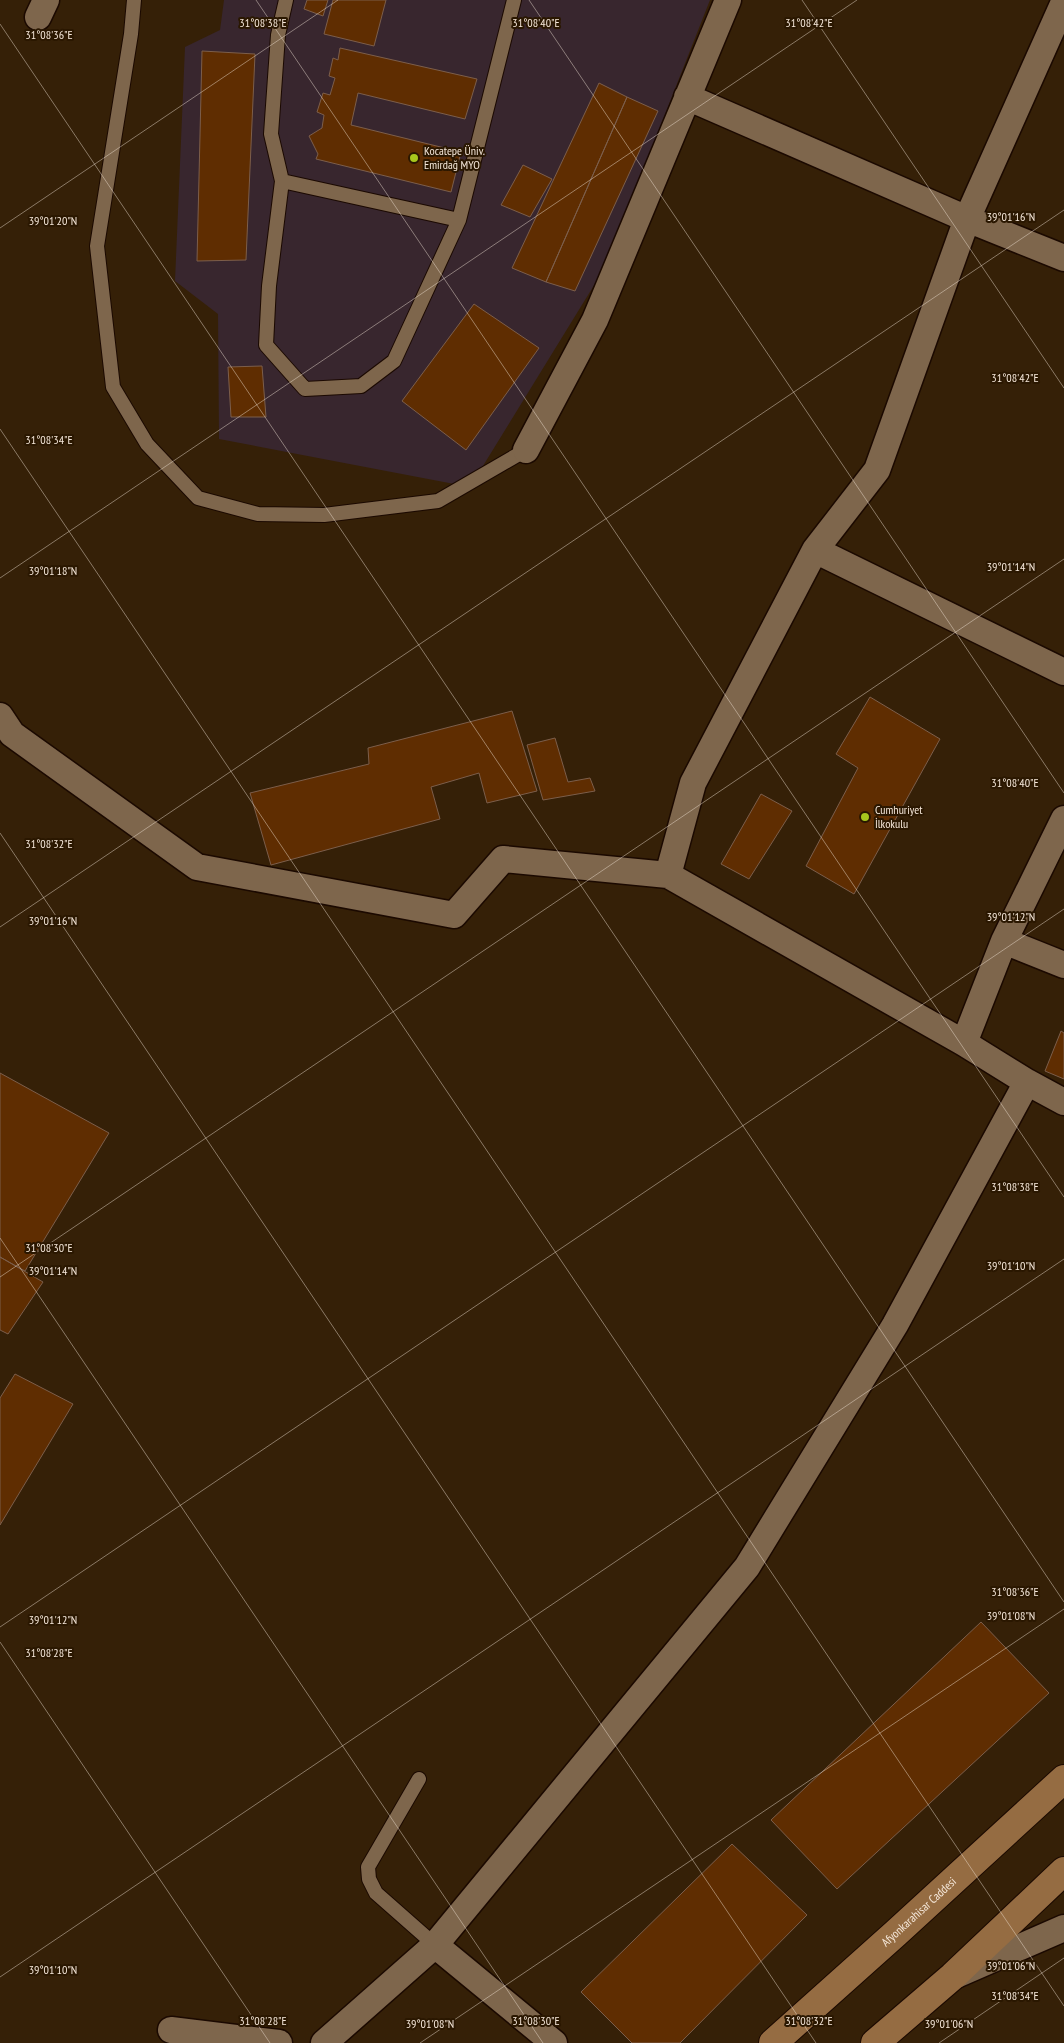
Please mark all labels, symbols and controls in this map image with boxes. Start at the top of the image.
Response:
text: 31°08'38"E [239,15,287,30]
text: 31°08'40"E [512,15,560,30]
text: 31°08'42"E [785,15,833,30]
text: 31°08'36"E [25,27,73,42]
place label: Kocatepe Üniv. Emirdağ MYO [424,143,485,172]
marker: Kocatepe Üniv. Emirdağ MYO [408,152,420,164]
text: 39°01'16"N [987,209,1035,224]
text: 39°01'20"N [29,213,77,228]
text: 31°08'42"E [991,370,1039,385]
text: 31°08'34"E [25,432,73,447]
text: 39°01'14"N [987,559,1035,574]
text: 39°01'18"N [29,563,77,578]
text: 31°08'40"E [991,775,1039,790]
place label: Cumhuriyet İlkokulu [875,802,923,831]
marker: Cumhuriyet İlkokulu [859,811,871,823]
text: 31°08'32"E [25,836,73,851]
text: 39°01'12"N [987,909,1035,924]
text: 39°01'16"N [29,913,77,928]
text: 31°08'38"E [991,1179,1039,1194]
text: 31°08'30"E [25,1240,73,1255]
text: 39°01'10"N [987,1258,1035,1273]
text: 39°01'14"N [29,1263,77,1278]
text: 31°08'36"E [991,1584,1039,1599]
text: 39°01'08"N [987,1608,1035,1623]
text: 39°01'12"N [29,1612,77,1627]
text: 31°08'28"E [25,1645,73,1660]
street label: Afyonkarahisar Caddesi [878,1874,959,1950]
text: 39°01'06"N [987,1958,1035,1973]
text: 39°01'10"N [29,1962,77,1977]
text: 31°08'34"E [991,1988,1039,2003]
text: 31°08'28"E [239,2013,287,2028]
text: 31°08'30"E [512,2013,560,2028]
text: 31°08'32"E [785,2013,833,2028]
text: 39°01'08"N [406,2016,454,2031]
text: 39°01'06"N [925,2016,973,2031]

